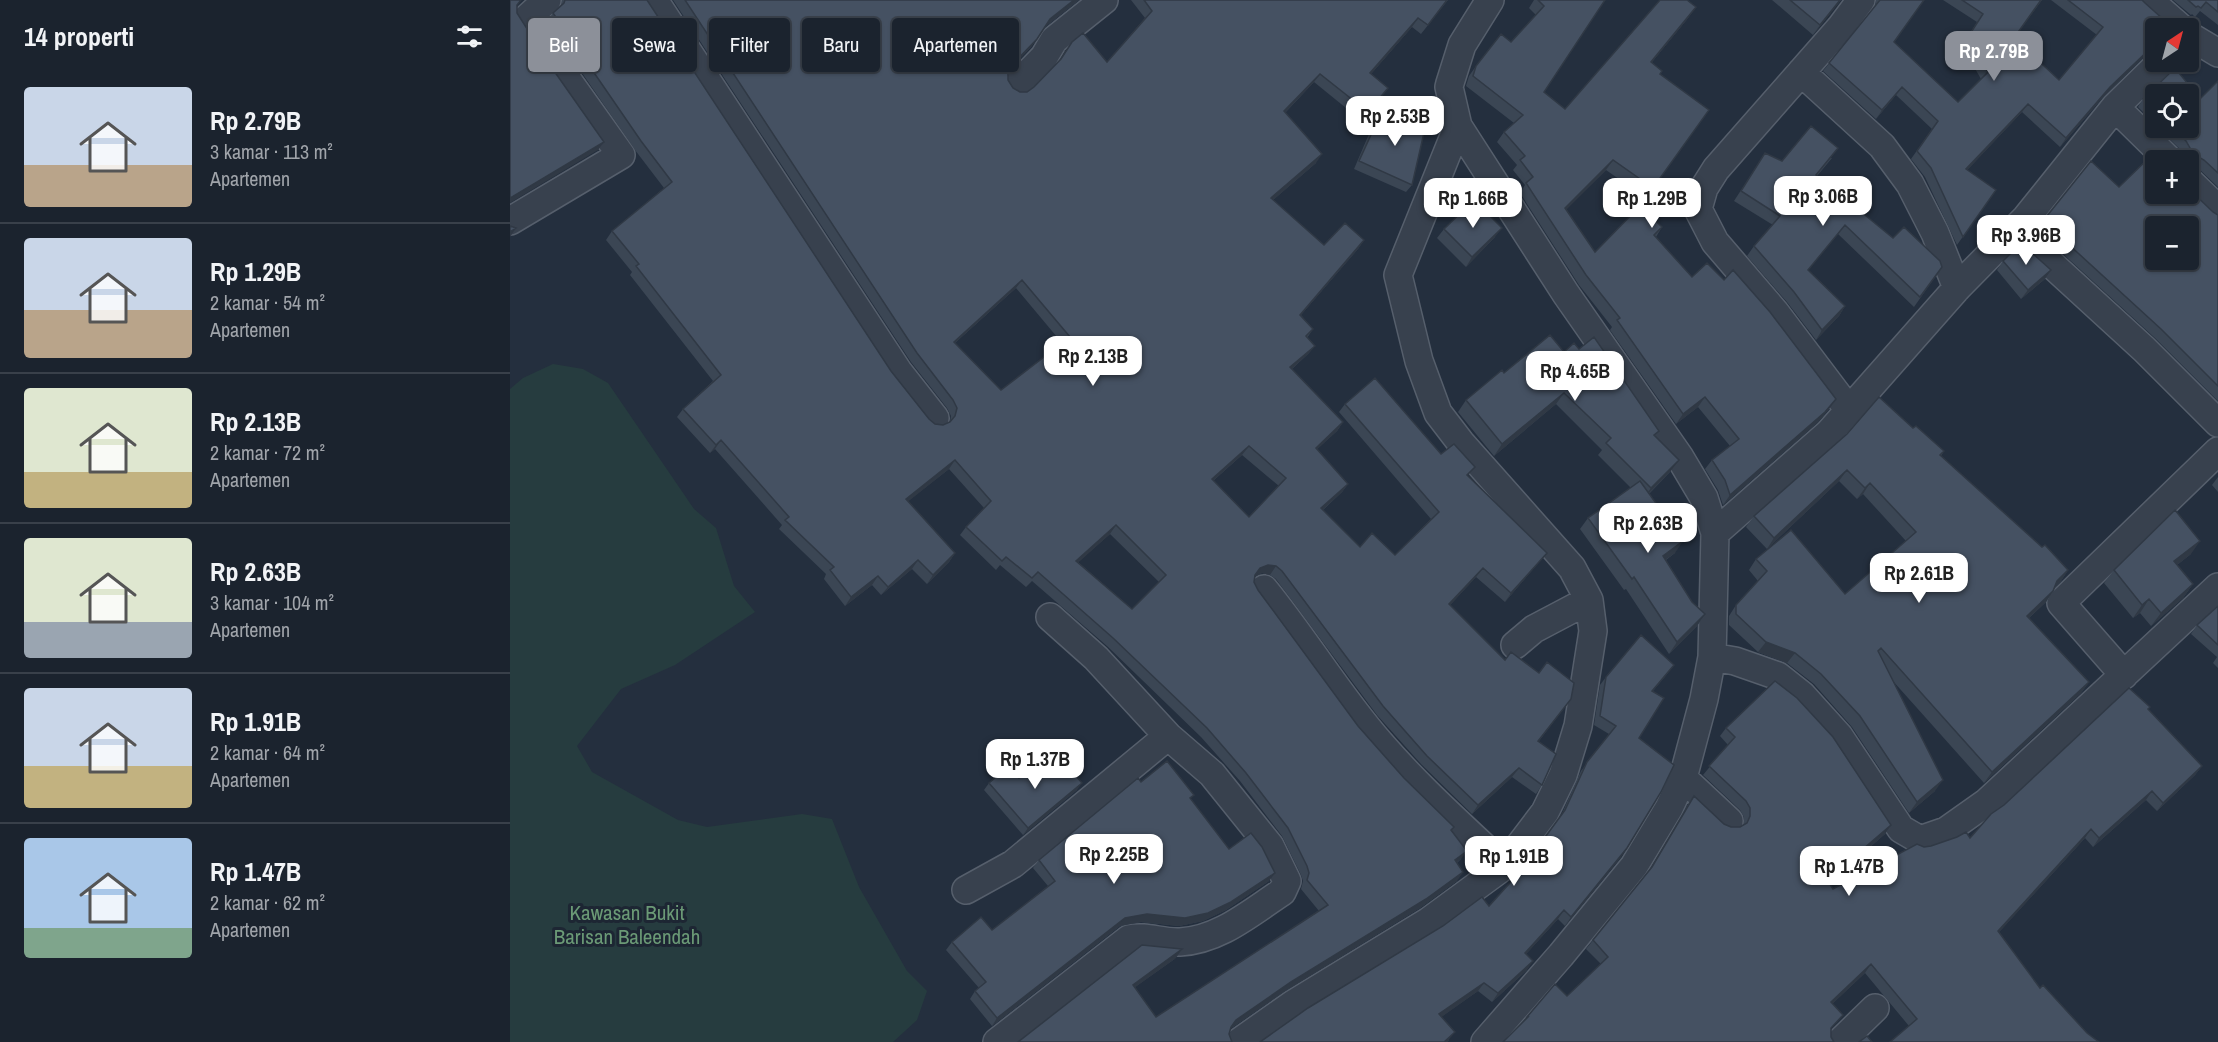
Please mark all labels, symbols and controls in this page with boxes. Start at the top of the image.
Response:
chip: Beli [528,18,600,72]
chip: Sewa [612,18,697,72]
chip: Filter [709,18,790,72]
chip: Baru [802,18,880,72]
chip: Apartemen [892,18,1019,72]
north arrow [2145,18,2199,72]
map controls [2145,18,2199,270]
text: 14 properti [24,19,134,54]
icon: filters [453,20,486,53]
pin: Rp 2.79B [1932,31,2056,82]
text: Rp 2.79B [1959,37,2029,64]
button: locate [2145,84,2199,138]
pin: Rp 2.53B [1333,96,1457,147]
text: Rp 2.53B [1360,102,1430,129]
text: Rp 2.79B [210,103,301,138]
icon: home [72,111,144,183]
text: 3 kamar · 113 m² [210,138,333,165]
button: + [2145,150,2199,204]
text: Apartemen [210,165,290,192]
pin: Rp 3.06B [1761,176,1885,227]
pin: Rp 1.66B [1411,178,1535,229]
pin: Rp 1.29B [1590,178,1714,229]
text: Rp 3.06B [1788,182,1858,209]
text: Rp 1.66B [1438,184,1508,211]
text: Rp 1.29B [1617,184,1687,211]
pin: Rp 3.96B [1964,215,2088,266]
button: − [2145,216,2199,270]
text: Rp 3.96B [1991,221,2061,248]
text: Rp 1.29B [210,254,301,289]
icon: home [72,262,144,334]
text: 2 kamar · 54 m² [210,289,325,316]
text: Apartemen [210,316,290,343]
pin: Rp 2.13B [1031,336,1155,387]
text: Rp 2.13B [1058,342,1128,369]
pin: Rp 4.65B [1513,351,1637,402]
text: Rp 4.65B [1540,357,1610,384]
text: Rp 2.13B [210,404,301,439]
icon: home [72,412,144,484]
text: 2 kamar · 72 m² [210,439,325,466]
text: Apartemen [210,466,290,493]
pin: Rp 2.63B [1586,503,1710,554]
text: Rp 2.63B [1613,509,1683,536]
pin: Rp 2.61B [1857,553,1981,604]
text: Rp 2.63B [210,554,301,589]
text: Rp 2.61B [1884,559,1954,586]
icon: home [72,562,144,634]
text: 3 kamar · 104 m² [210,589,334,616]
text: Apartemen [210,616,290,643]
text: Rp 1.91B [210,704,301,739]
icon: home [72,712,144,784]
text: 2 kamar · 64 m² [210,739,325,766]
pin: Rp 1.37B [973,739,1097,790]
text: Rp 1.37B [1000,745,1070,772]
text: Apartemen [210,766,290,793]
pin: Rp 2.25B [1052,834,1176,885]
pin: Rp 1.91B [1452,836,1576,887]
text: Rp 2.25B [1079,840,1149,867]
text: Rp 1.91B [1479,842,1549,869]
pin: Rp 1.47B [1787,846,1911,897]
text: Rp 1.47B [1814,852,1884,879]
text: Rp 1.47B [210,854,301,889]
icon: home [72,862,144,934]
text: 2 kamar · 62 m² [210,889,325,916]
park label: Kawasan Bukit Barisan Baleendah [554,898,700,951]
text: Apartemen [210,916,290,943]

